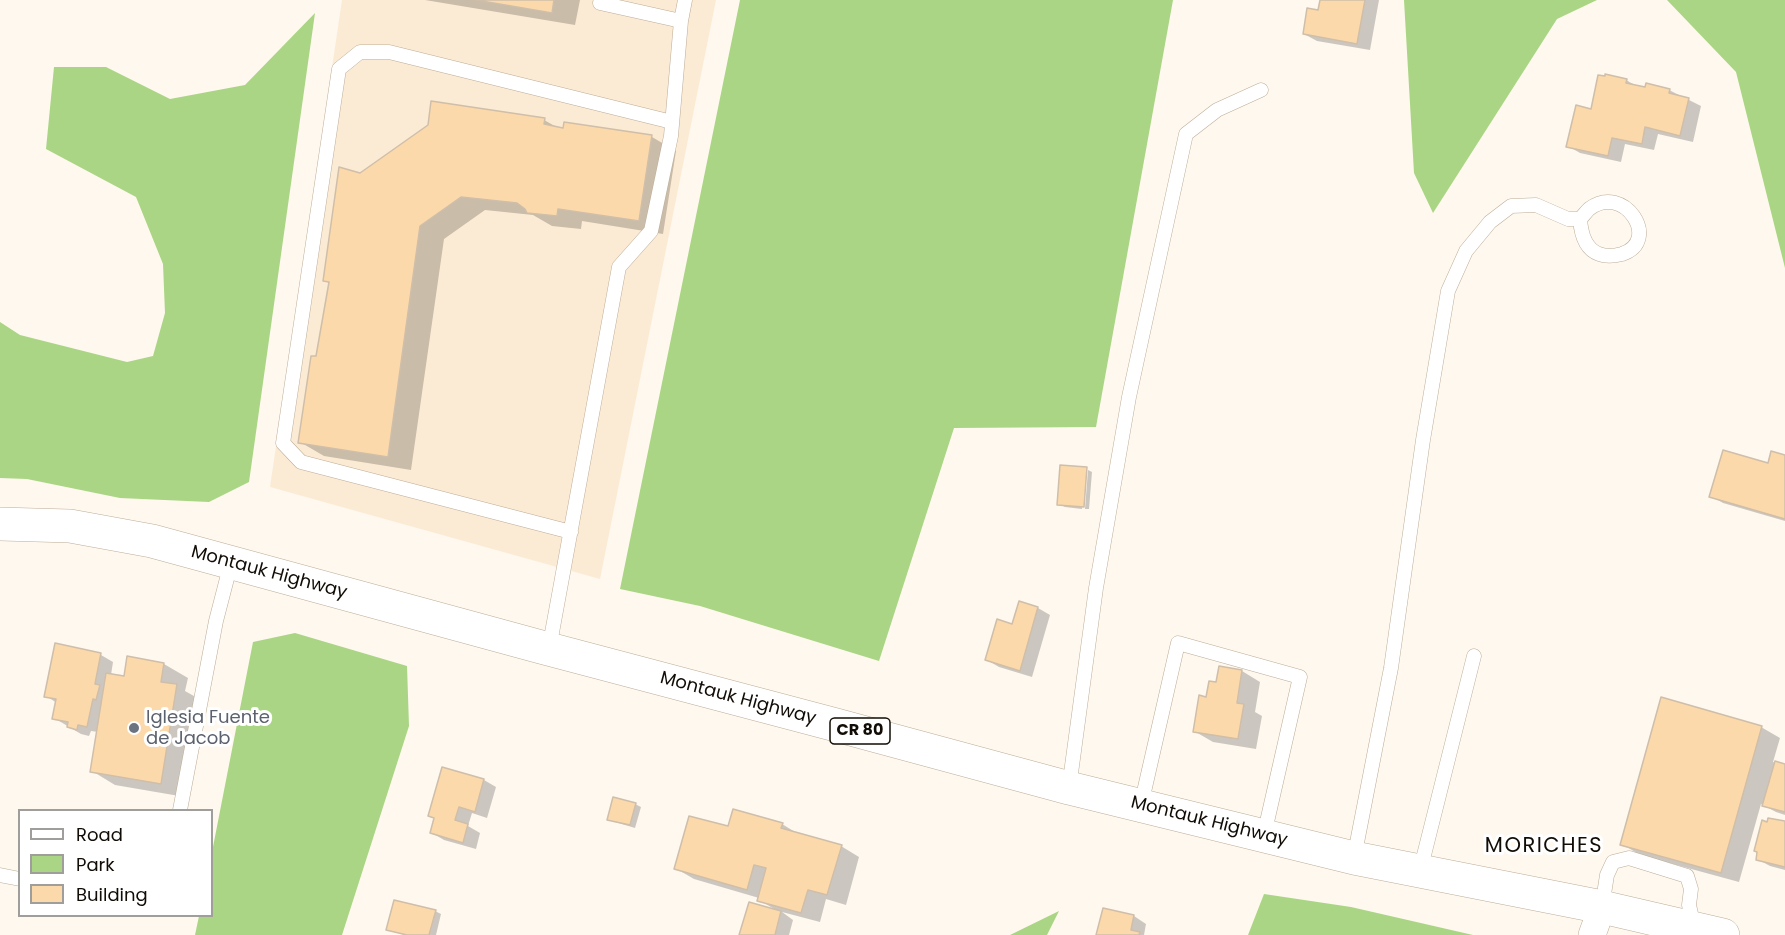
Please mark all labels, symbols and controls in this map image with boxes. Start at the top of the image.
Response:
street label: Montauk Highway [189,542,349,604]
street label: Montauk Highway [658,668,818,730]
place label: Iglesia Fuente de Jacob [146,707,270,750]
road number: CR 80 [830,718,890,744]
marker: Iglesia Fuente de Jacob [127,721,141,735]
street label: Montauk Highway [1129,792,1289,852]
legend [18,809,213,917]
text: Road [76,822,123,847]
district label: MORICHES [1485,834,1603,860]
text: Park [76,852,115,877]
text: Building [76,882,148,907]

